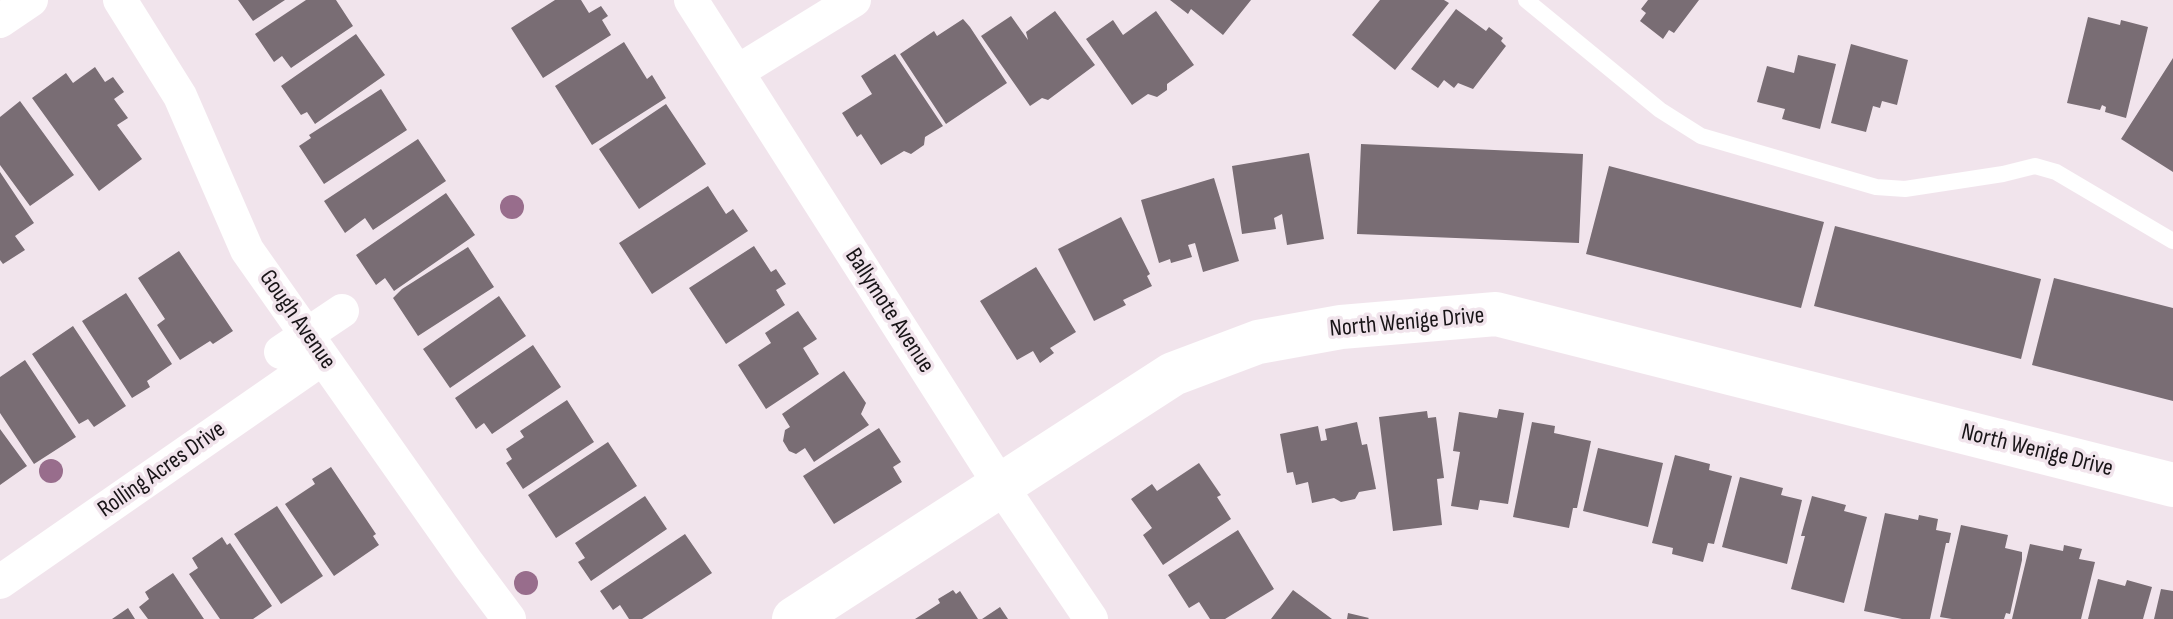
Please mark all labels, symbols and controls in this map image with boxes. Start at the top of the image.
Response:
street label: Ballymote Avenue [838,243,940,379]
street label: Gough Avenue [252,265,342,375]
street label: North Wenige Drive [1328,302,1486,344]
street label: Rolling Acres Drive [93,416,231,524]
street label: North Wenige Drive [1958,418,2116,484]

